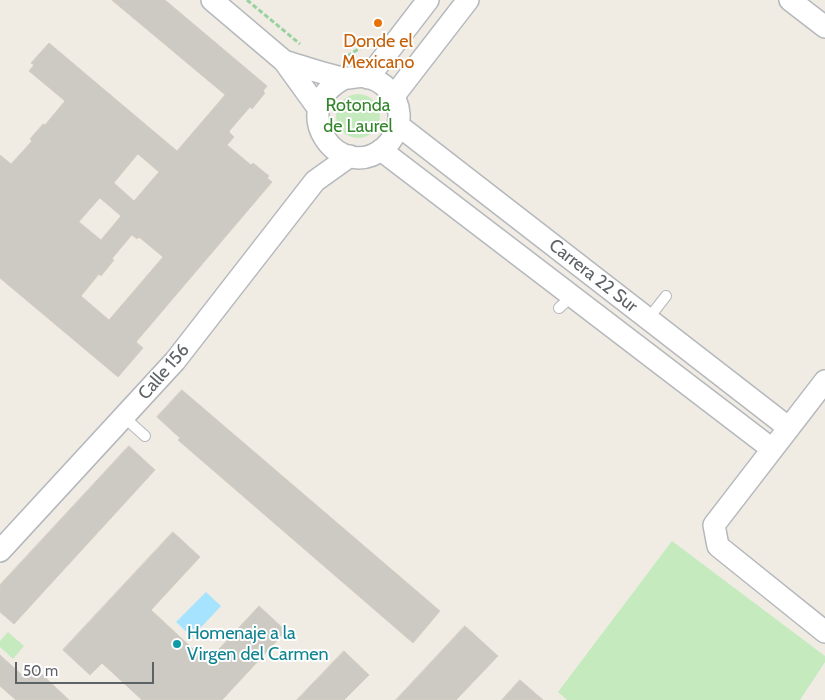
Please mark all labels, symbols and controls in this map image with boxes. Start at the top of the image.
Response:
marker: Donde el Mexicano [372,17,384,29]
place label: Donde el Mexicano [342,31,414,74]
park label: Rotonda de Laurel [323,95,393,138]
street label: Carrera 22 Sur [544,235,642,317]
street label: Calle 156 [134,340,194,404]
place label: Homenaje a la Virgen del Carmen [187,623,328,666]
marker: Homenaje a la Virgen del Carmen [171,638,183,650]
scale bar [18,652,156,684]
text: 50 m [23,662,58,680]

